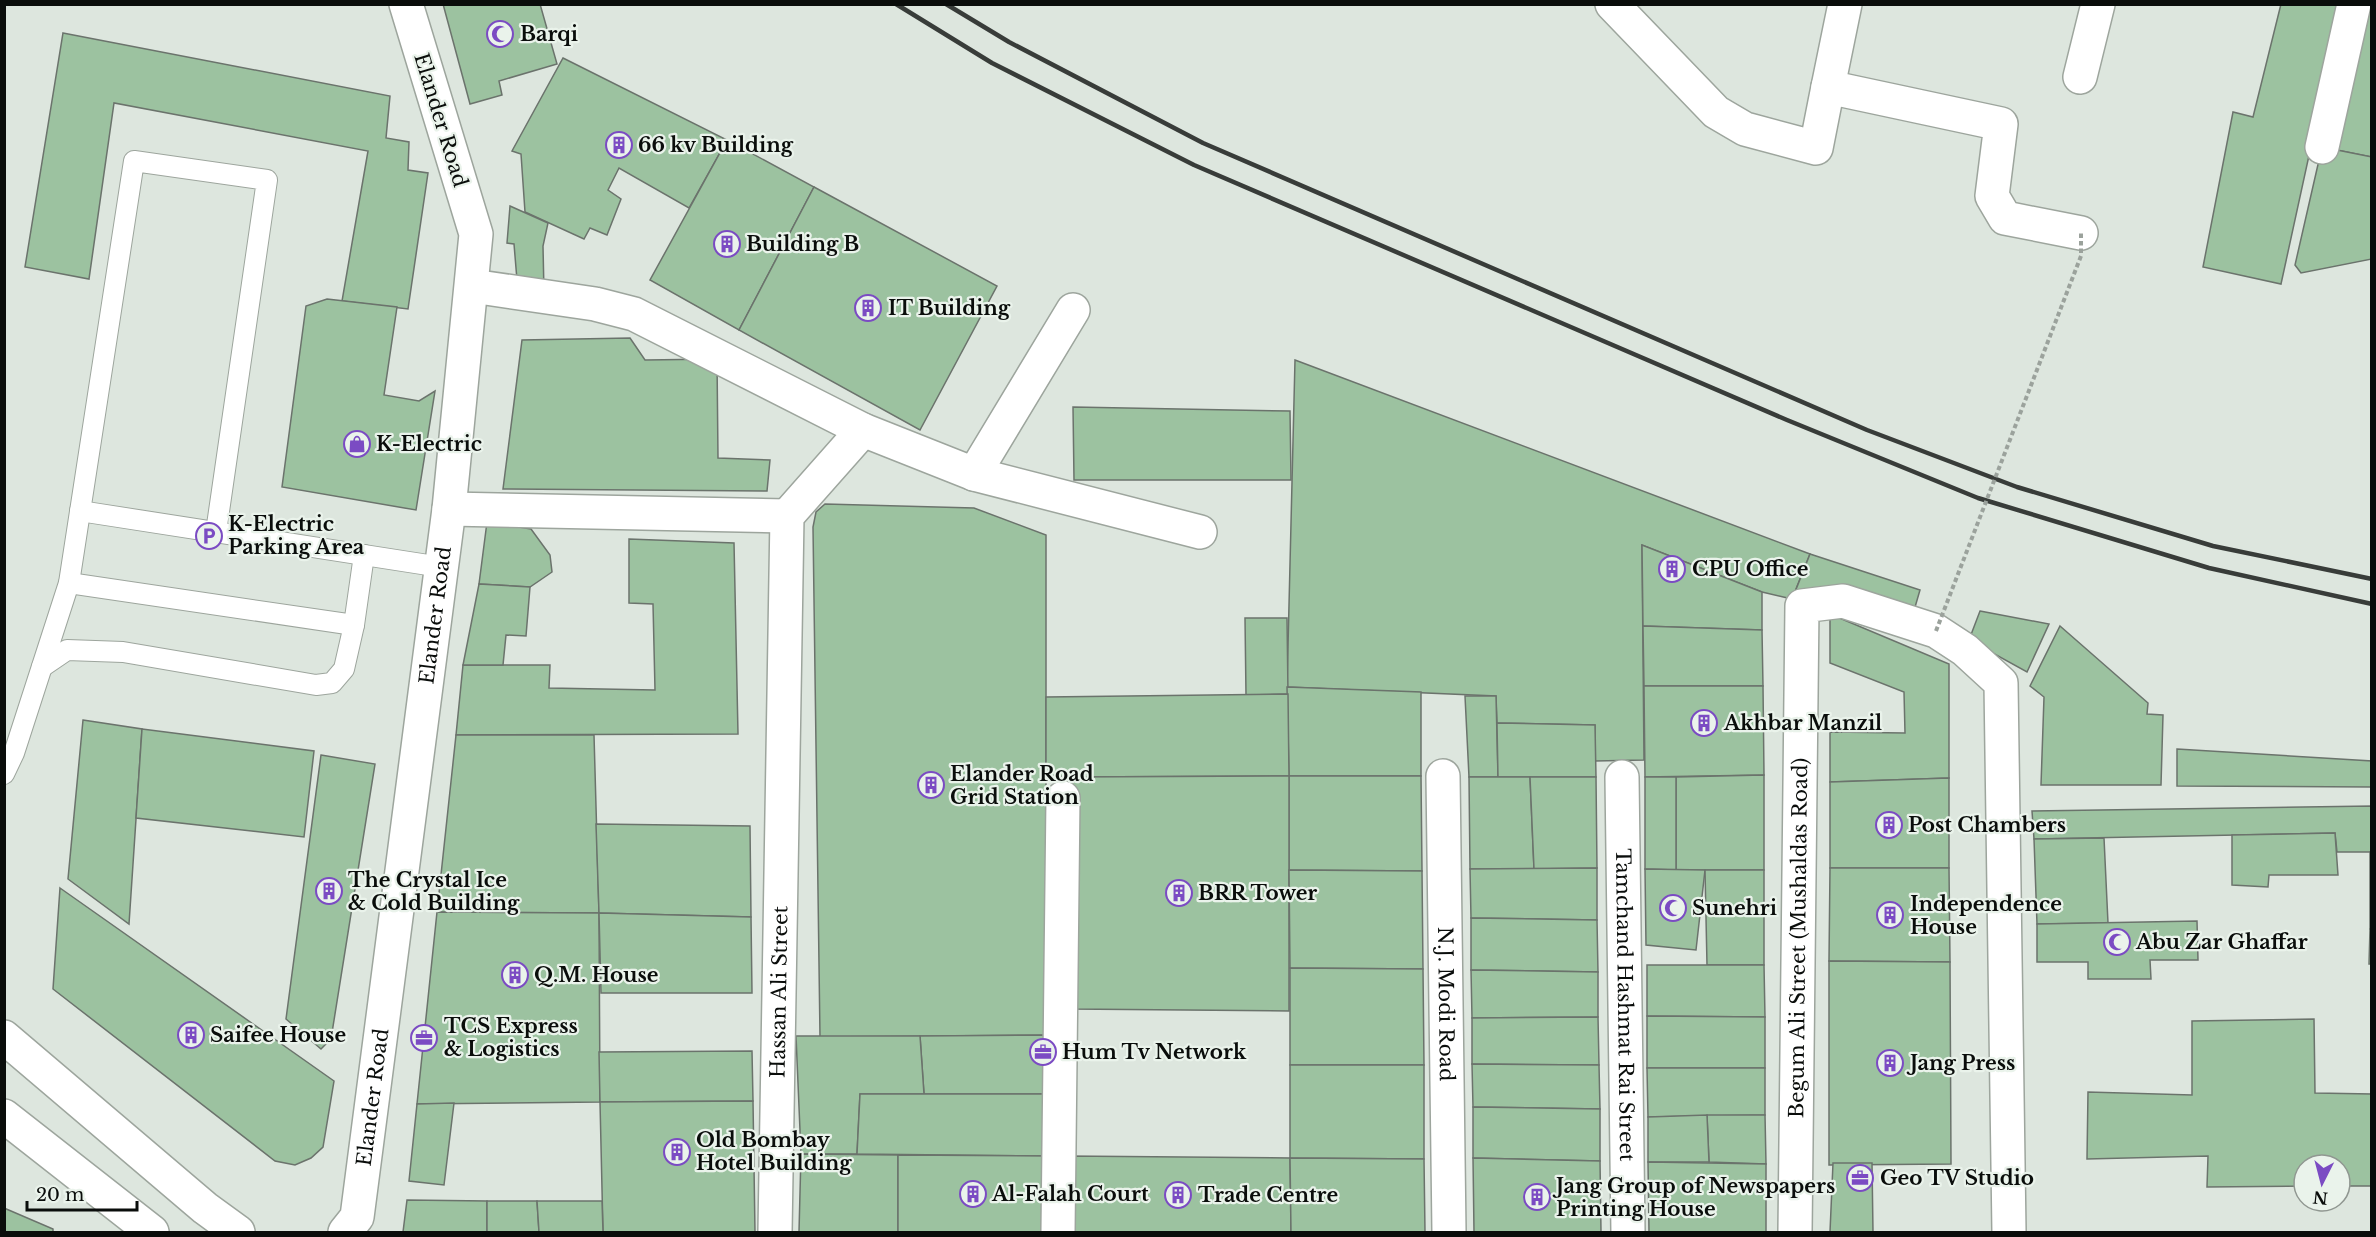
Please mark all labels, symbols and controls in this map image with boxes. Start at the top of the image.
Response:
mosque icon: Barqi [485,19,515,49]
place label: Barqi [520,22,578,46]
street label: Elander Road [409,50,473,190]
building icon: 66 kv Building [604,130,634,160]
place label: 66 kv Building [638,133,794,157]
building icon: Building B [712,229,742,259]
place label: Building B [746,232,859,256]
building icon: IT Building [853,293,883,323]
place label: IT Building [888,296,1011,320]
shop icon: K-Electric [342,429,372,459]
place label: K-Electric [376,432,482,456]
place label: K-Electric Parking Area [228,512,365,559]
parking icon: K-Electric Parking Area [194,521,224,551]
street label: Elander Road [414,545,456,686]
building icon: CPU Office [1657,554,1687,584]
place label: CPU Office [1692,557,1808,581]
building icon: Akhbar Manzil [1689,708,1719,738]
place label: Akhbar Manzil [1723,711,1882,735]
street label: Begum Ali Street (Mushaldas Road) [1784,758,1812,1118]
place label: Elander Road Grid Station [950,762,1094,809]
building icon: Elander Road Grid Station [916,770,946,800]
building icon: Post Chambers [1874,810,1904,840]
place label: Post Chambers [1908,813,2066,837]
street label: Tamchand Hashmat Rai Street [1611,848,1639,1162]
place label: The Crystal Ice & Cold Building [348,868,520,915]
building icon: The Crystal Ice & Cold Building [314,876,344,906]
building icon: BRR Tower [1164,878,1194,908]
place label: BRR Tower [1198,881,1317,905]
place label: Independence House [1910,892,2062,939]
mosque icon: Sunehri [1658,893,1688,923]
place label: Sunehri [1692,896,1777,920]
building icon: Independence House [1875,900,1905,930]
street label: Hassan Ali Street [766,905,792,1078]
street label: N.J. Modi Road [1433,926,1459,1082]
mosque icon: Abu Zar Ghaffar [2102,927,2132,957]
place label: Abu Zar Ghaffar [2135,930,2308,954]
building icon: Q.M. House [500,960,530,990]
place label: Q.M. House [534,963,658,987]
place label: TCS Express & Logistics [444,1014,578,1061]
building icon: Saifee House [176,1020,206,1050]
place label: Saifee House [210,1023,346,1047]
office icon: TCS Express & Logistics [409,1023,439,1053]
street label: Elander Road [352,1027,393,1168]
office icon: Hum Tv Network [1028,1037,1058,1067]
place label: Hum Tv Network [1062,1040,1247,1064]
building icon: Jang Press [1875,1048,1905,1078]
place label: Jang Press [1906,1051,2015,1075]
place label: Old Bombay Hotel Building [696,1128,852,1175]
building icon: Old Bombay Hotel Building [662,1137,692,1167]
north arrow [2292,1153,2352,1213]
office icon: Geo TV Studio [1845,1163,1875,1193]
place label: Geo TV Studio [1880,1166,2034,1190]
scale bar [27,1174,136,1212]
place label: Jang Group of Newspapers Printing House [1552,1174,1835,1221]
building icon: Al-Falah Court [958,1179,988,1209]
building icon: Trade Centre [1163,1180,1193,1210]
place label: Al-Falah Court [991,1182,1149,1206]
building icon: Jang Group of Newspapers Printing House [1522,1182,1552,1212]
place label: Trade Centre [1198,1183,1338,1207]
text: 20 m [36,1184,84,1206]
text: N [2312,1187,2329,1209]

